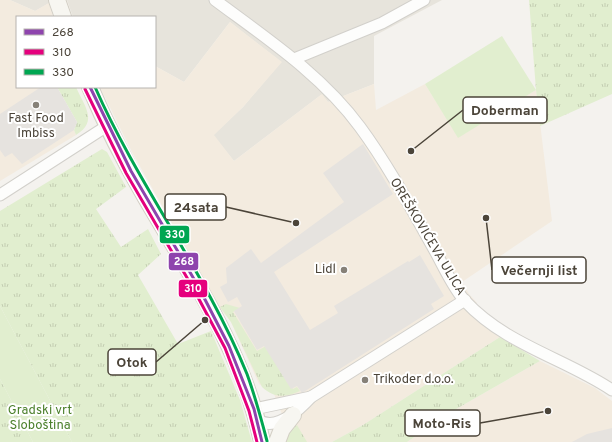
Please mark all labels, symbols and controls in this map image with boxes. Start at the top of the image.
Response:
legend [16,16,156,88]
text: 268 [52,25,74,41]
text: 310 [52,45,71,61]
text: 330 [52,65,74,81]
callout: Doberman [463,97,547,123]
marker: Fast Food Imbiss [31,100,41,110]
text: Doberman [471,103,539,120]
place label: Fast Food Imbiss [8,111,64,142]
street label: OREŠKOVIĆEVA ULICA [386,174,470,299]
callout: 24sata [165,194,226,220]
text: 24sata [173,200,219,217]
line badge: 330 [159,225,190,244]
text: 330 [165,228,185,242]
line badge: 268 [168,252,199,271]
text: 268 [174,255,194,269]
callout: Večernji list [492,257,586,283]
place label: Lidl [315,262,336,278]
text: Večernji list [500,263,578,280]
marker: Lidl [339,265,349,275]
line badge: 310 [178,279,208,298]
text: 310 [184,282,202,296]
callout: Otok [108,349,156,375]
text: Otok [116,355,148,372]
place label: Trikoder d.o.o. [373,372,454,388]
marker: Trikoder d.o.o. [360,375,370,385]
park label: Gradski vrt Sloboština [8,403,72,434]
callout: Moto-Ris [405,410,480,436]
text: Moto-Ris [413,416,472,433]

